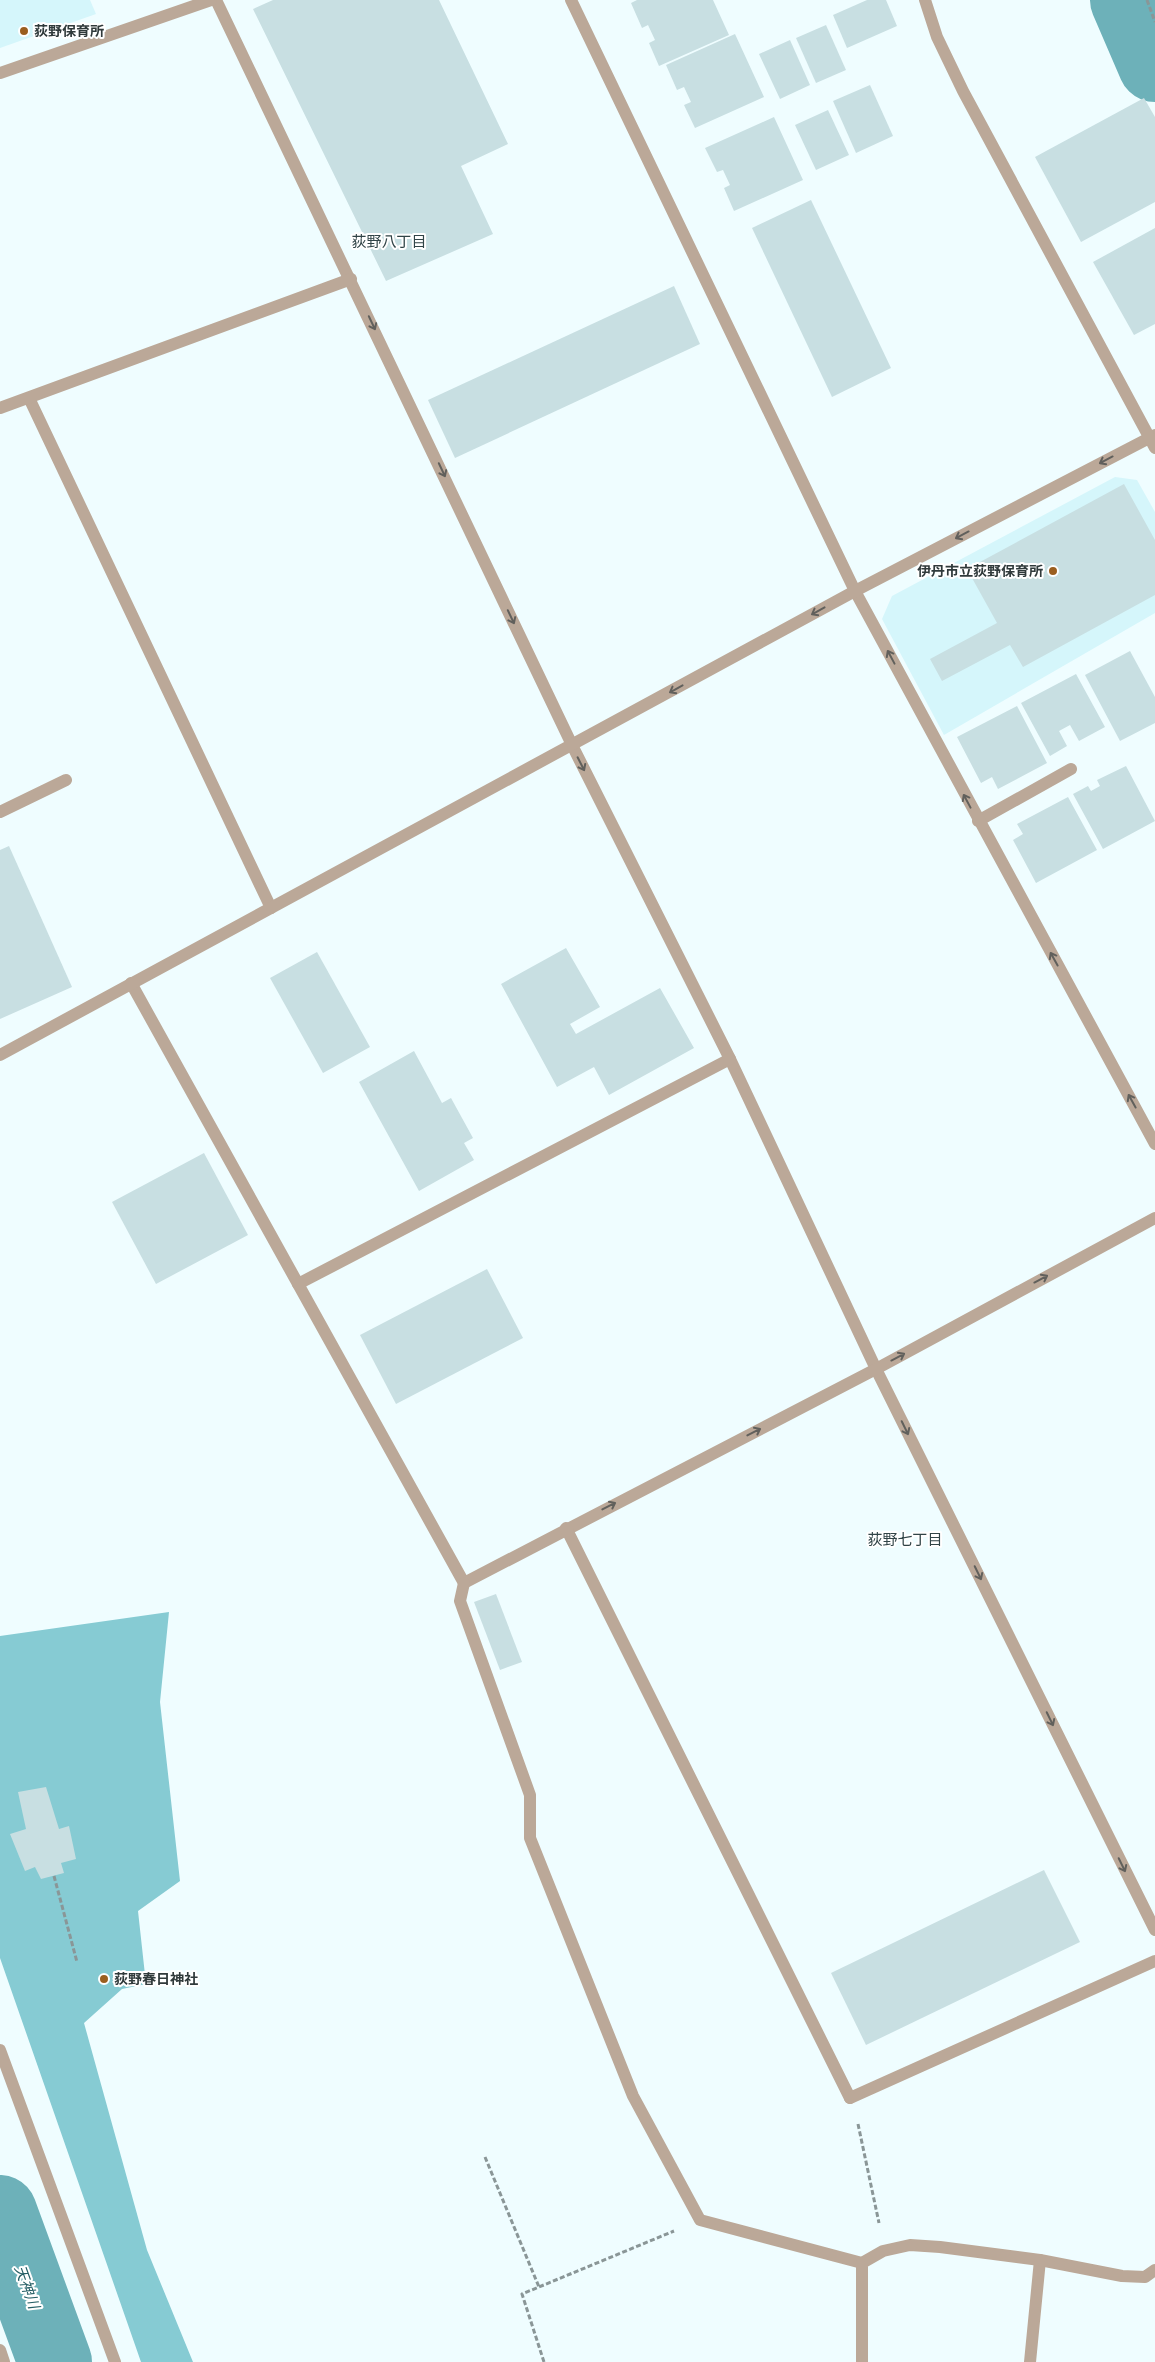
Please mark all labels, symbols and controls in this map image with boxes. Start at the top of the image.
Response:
place label: 荻野保育所 [34,21,104,40]
marker: 荻野保育所 [18,25,30,37]
district label: 荻野八丁目 [351,231,427,251]
one-way arrow [368,315,377,330]
one-way arrow [1099,456,1114,465]
one-way arrow [437,462,447,477]
one-way arrow [955,531,970,540]
place label: 伊丹市立荻野保育所 [917,561,1043,580]
marker: 伊丹市立荻野保育所 [1047,565,1059,577]
one-way arrow [811,606,826,616]
one-way arrow [507,609,516,624]
one-way arrow [885,651,895,665]
one-way arrow [668,684,683,694]
one-way arrow [577,756,586,771]
one-way arrow [962,794,972,808]
one-way arrow [1048,952,1058,966]
one-way arrow [1126,1094,1136,1109]
one-way arrow [1033,1274,1047,1284]
one-way arrow [890,1352,905,1361]
one-way arrow [901,1420,911,1435]
one-way arrow [746,1427,761,1437]
one-way arrow [601,1501,616,1510]
district label: 荻野七丁目 [867,1529,943,1549]
one-way arrow [973,1566,983,1581]
one-way arrow [1046,1711,1055,1726]
one-way arrow [1117,1857,1127,1872]
place label: 荻野春日神社 [114,1969,198,1988]
marker: 荻野春日神社 [98,1973,110,1985]
water label: 天神川 [11,2262,46,2313]

